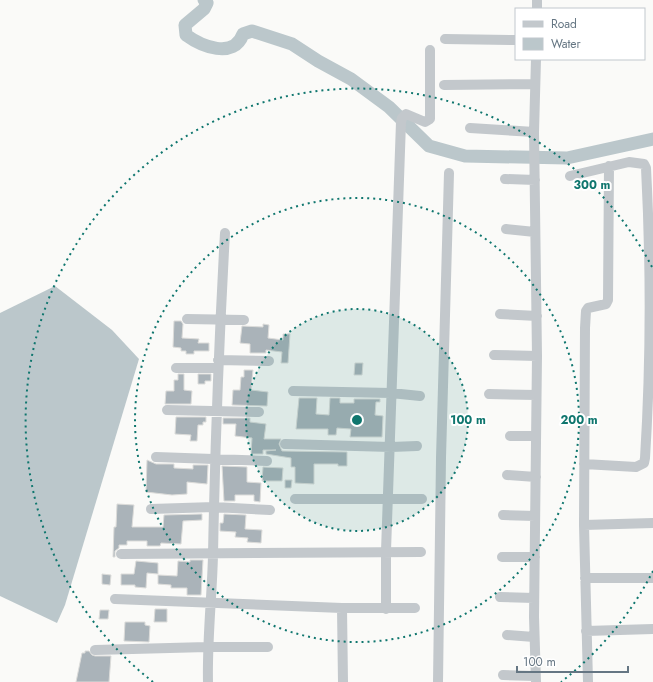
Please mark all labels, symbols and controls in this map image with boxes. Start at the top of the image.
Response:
legend [515,8,645,60]
text: Road [551,15,577,33]
text: Water [551,35,582,53]
text: 300 m [574,176,611,194]
text: 100 m [450,411,486,429]
text: 200 m [560,411,598,429]
centre of rings [350,413,364,427]
scale bar [517,648,628,674]
text: 100 m [523,653,556,671]

